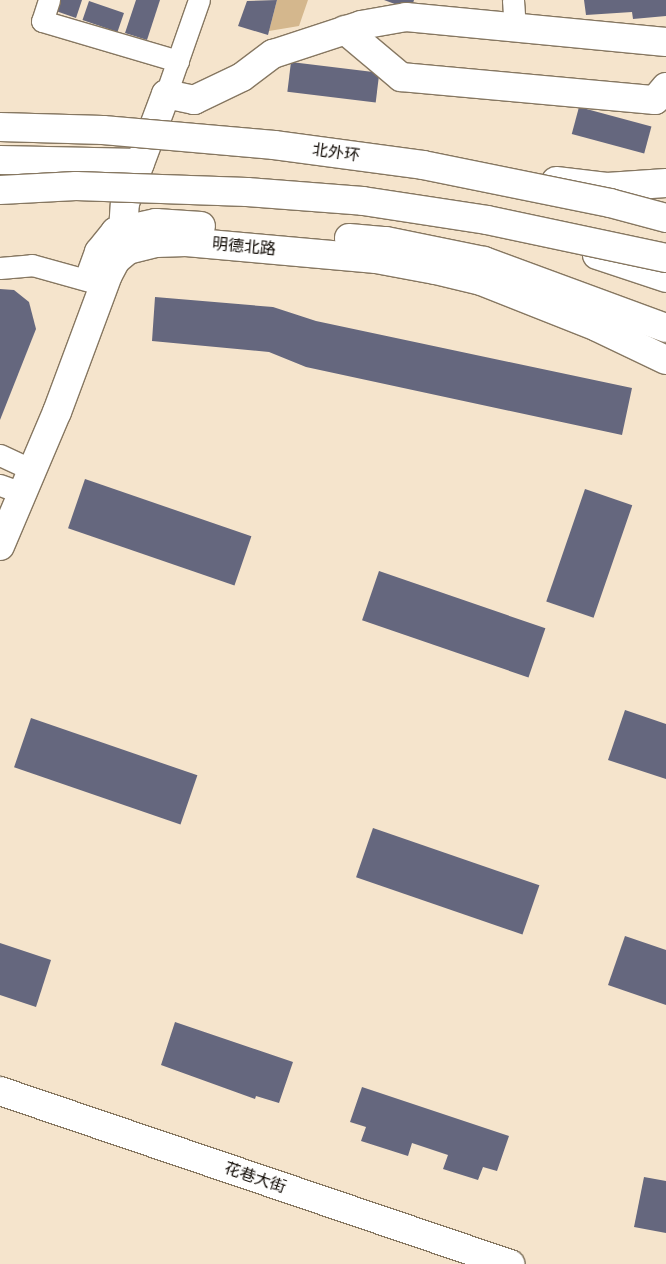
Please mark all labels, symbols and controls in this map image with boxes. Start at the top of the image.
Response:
street label: 北外环 [311,140,361,166]
street label: 明德北路 [211,235,277,259]
street label: 花巷大街 [222,1159,288,1197]

